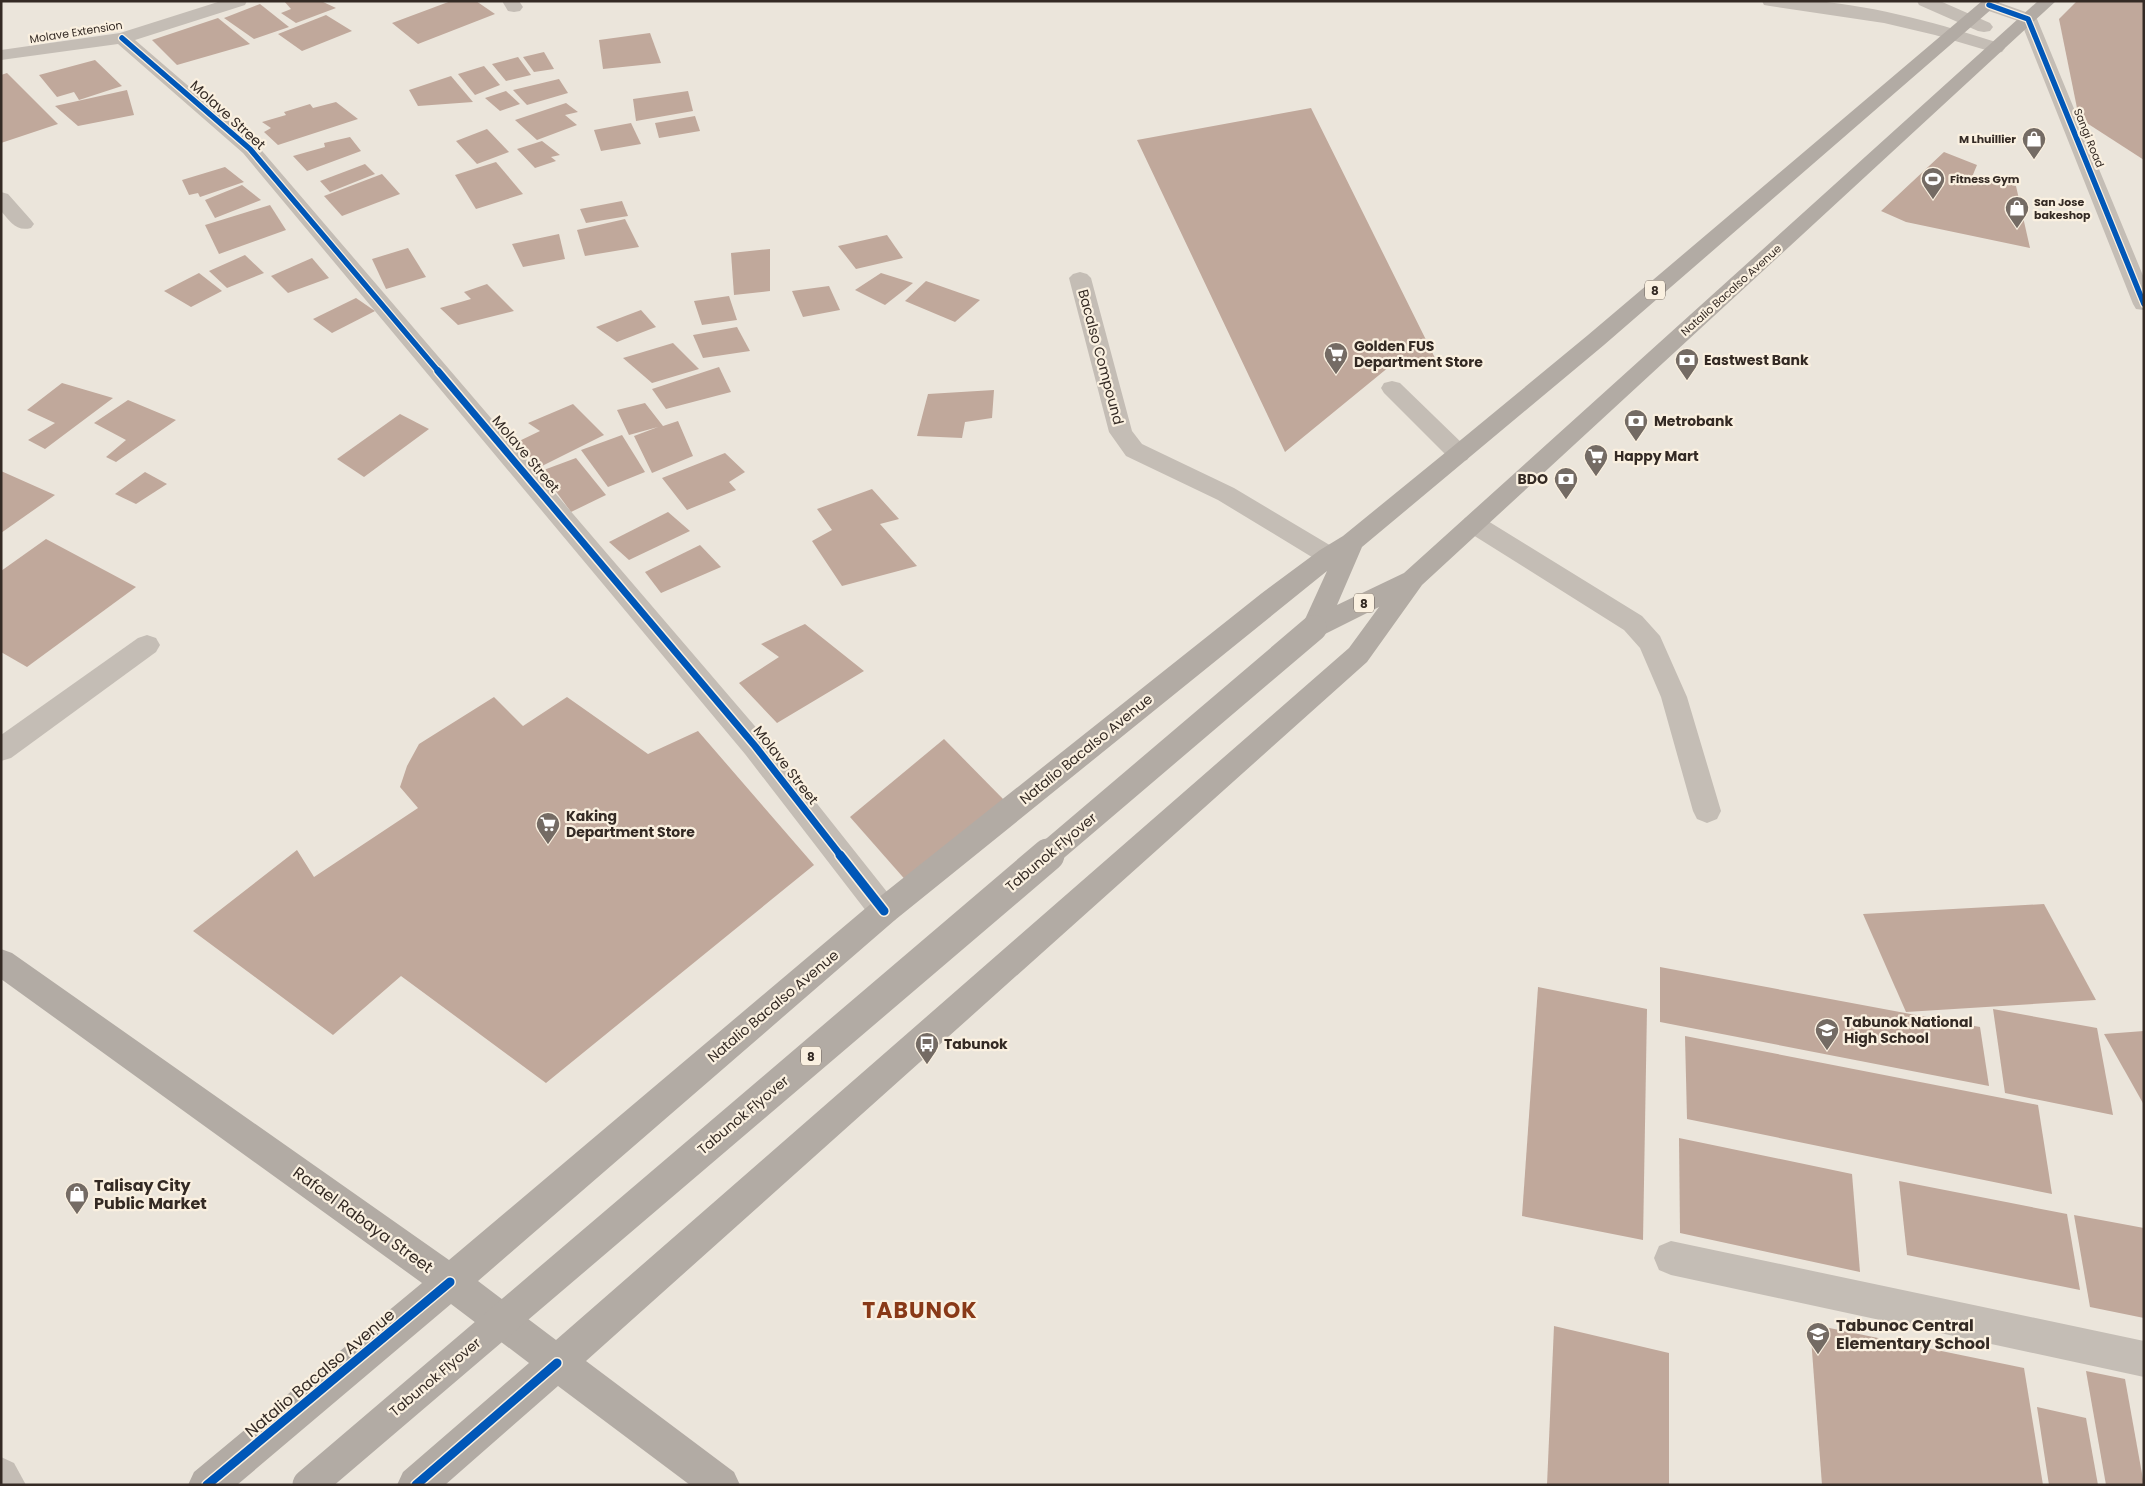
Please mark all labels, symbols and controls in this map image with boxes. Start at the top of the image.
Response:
street label: Molave Extension [28,17,124,47]
street label: Molave Street [186,76,270,154]
street label: Sangi Road [2070,106,2108,170]
shop icon: M Lhuillier [2021,126,2047,160]
place label: M Lhuillier [1959,131,2016,147]
sports icon: Fitness Gym [1920,166,1946,200]
place label: Fitness Gym [1950,171,2020,187]
place label: San Jose bakeshop [2034,194,2091,223]
shop icon: San Jose bakeshop [2004,195,2030,229]
street label: Natalio Bacalso Avenue [1677,240,1785,339]
road number: 8 [1645,280,1665,300]
street label: Bacalso Compound [1073,287,1129,427]
place label: Golden FUS Department Store [1354,336,1483,372]
supermarket icon: Golden FUS Department Store [1323,341,1349,375]
bank icon: Eastwest Bank [1674,347,1700,381]
place label: Eastwest Bank [1704,350,1809,370]
bank icon: Metrobank [1623,408,1649,442]
street label: Molave Street [488,411,564,497]
place label: Metrobank [1654,411,1734,431]
supermarket icon: Happy Mart [1583,443,1609,477]
place label: Happy Mart [1614,446,1699,466]
bank icon: BDO [1553,466,1579,500]
place label: BDO [1518,469,1548,489]
road number: 8 [1354,594,1374,612]
street label: Natalio Bacalso Avenue [1015,689,1157,809]
street label: Molave Street [749,721,823,809]
place label: Kaking Department Store [566,806,695,842]
street label: Tabunok Flyover [1001,808,1101,896]
supermarket icon: Kaking Department Store [535,811,561,845]
street label: Natalio Bacalso Avenue [703,945,843,1067]
place label: Tabunok National High School [1844,1012,1973,1048]
school or university icon: Tabunok National High School [1814,1017,1840,1051]
bus stop icon: Tabunok [914,1031,940,1065]
place label: Tabunok [944,1034,1008,1054]
road number: 8 [801,1046,821,1066]
street label: Tabunok Flyover [693,1071,793,1159]
street label: Rafael Rabaya Street [288,1161,438,1279]
place label: Talisay City Public Market [94,1174,207,1215]
shop icon: Talisay City Public Market [64,1181,90,1215]
district label: TABUNOK [862,1295,978,1326]
street label: Natalio Bacalso Avenue [240,1303,400,1443]
place label: Tabunoc Central Elementary School [1836,1314,1990,1355]
school or university icon: Tabunoc Central Elementary School [1805,1321,1831,1355]
street label: Tabunok Flyover [385,1333,485,1421]

